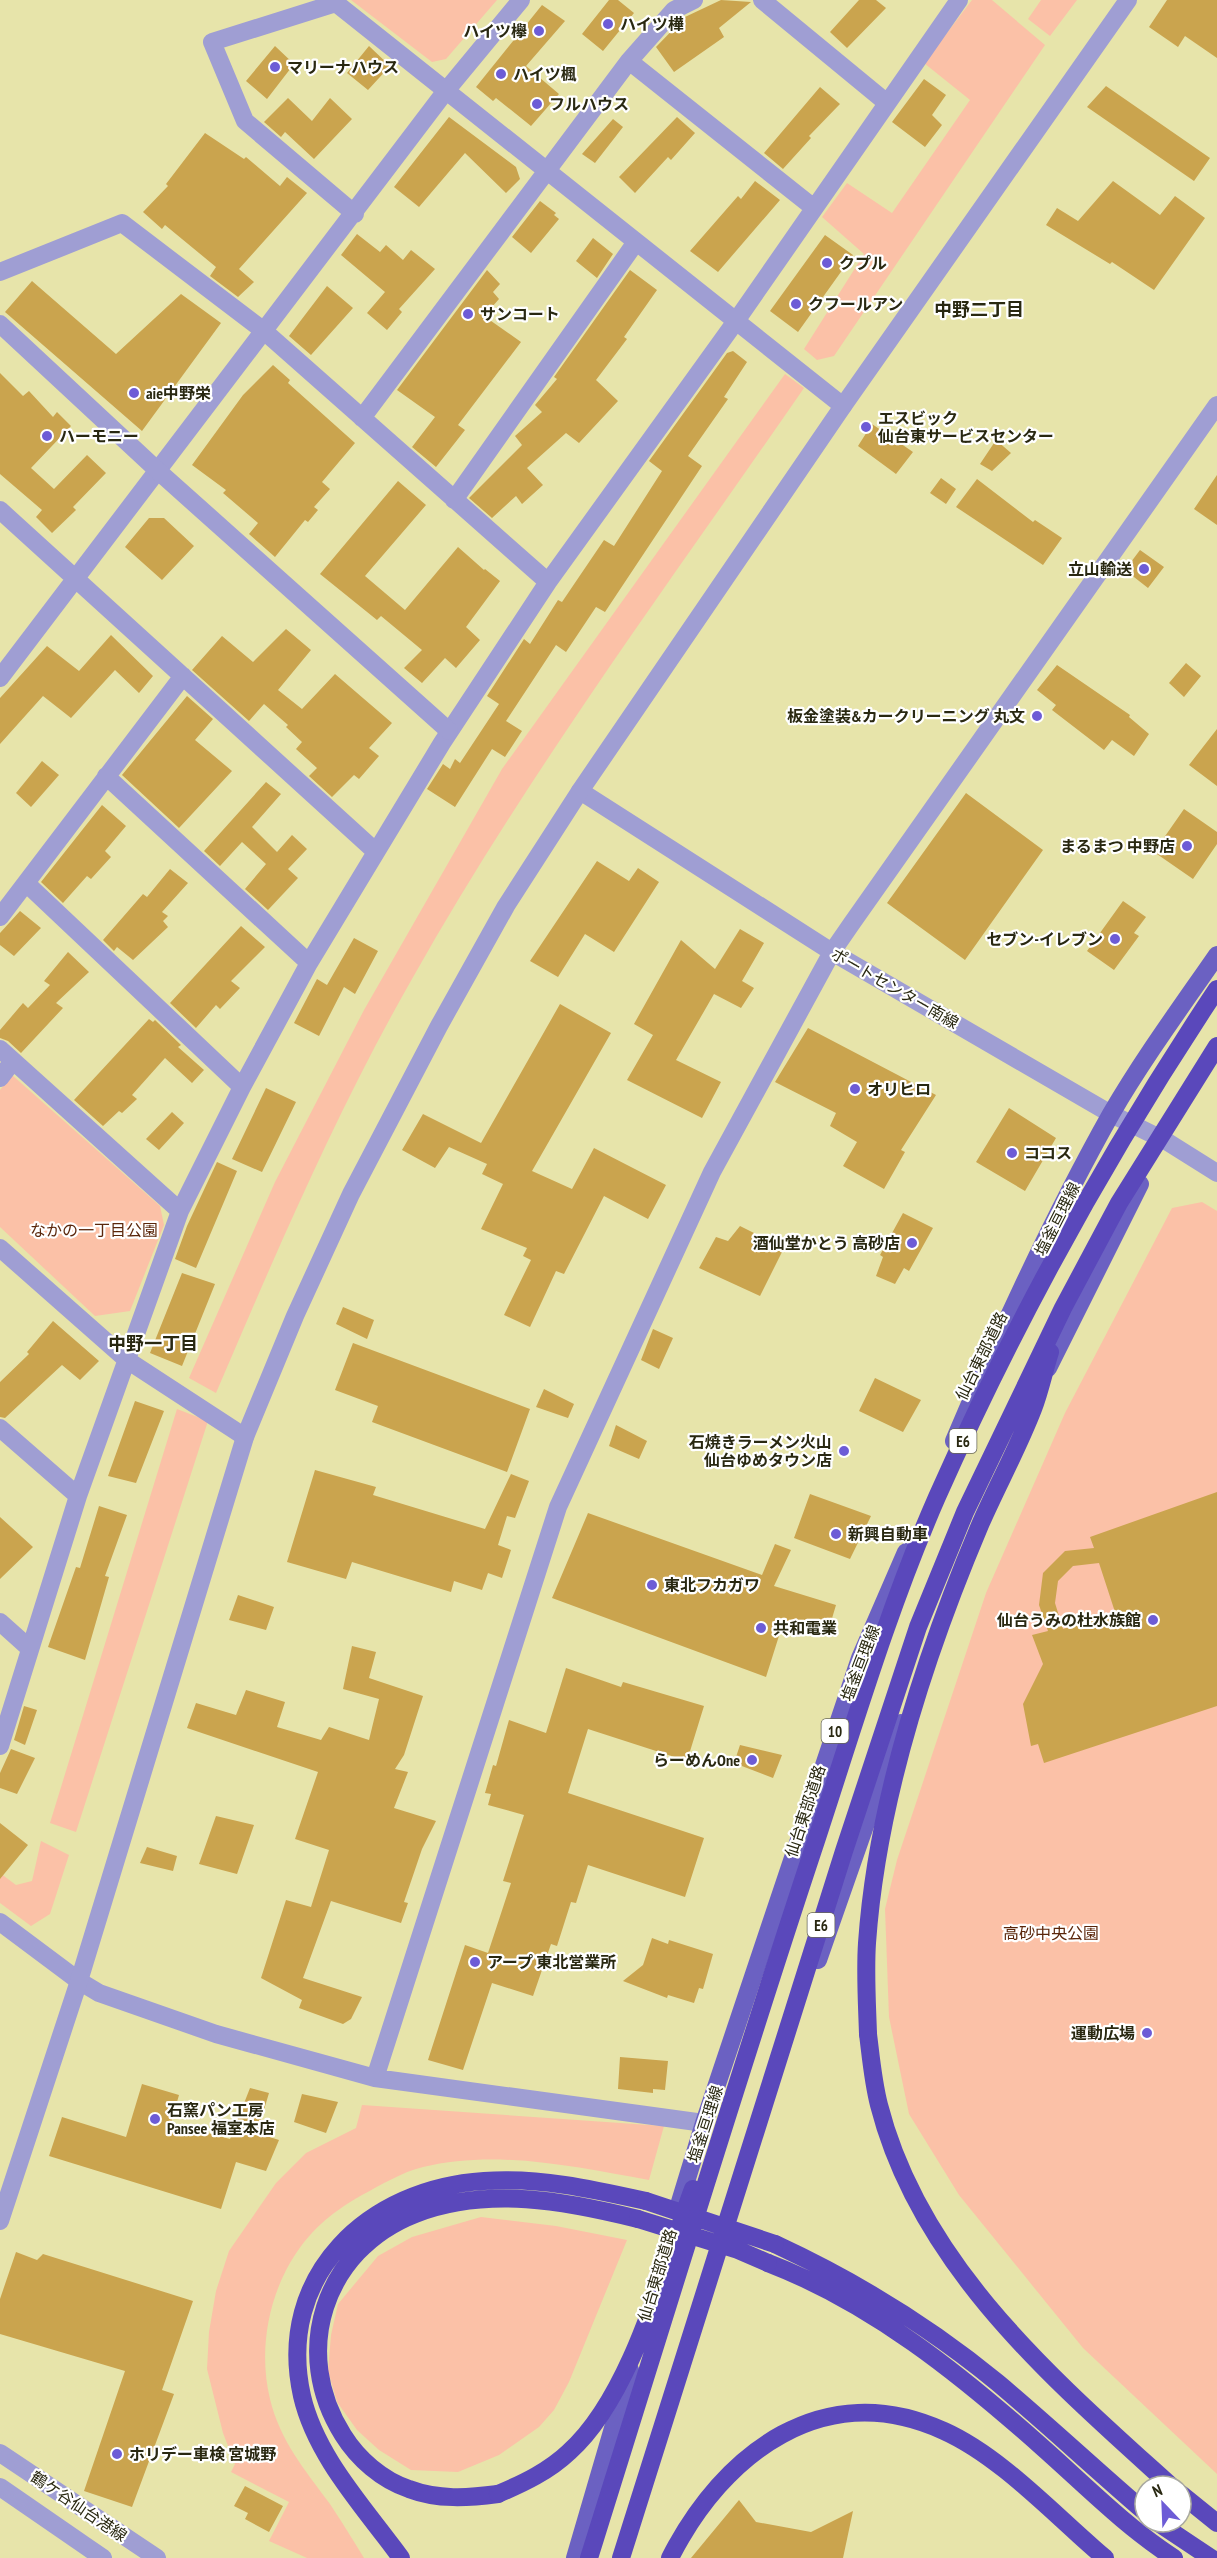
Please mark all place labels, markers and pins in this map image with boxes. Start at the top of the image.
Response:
place label: ハイツ樺 [620,14,684,34]
marker: ハイツ樺 [601,17,615,31]
place label: ハイツ欅 [463,21,527,41]
marker: ハイツ欅 [532,24,546,38]
place label: マリーナハウス [287,57,399,77]
marker: マリーナハウス [268,60,282,74]
place label: ハイツ楓 [513,64,577,84]
marker: ハイツ楓 [494,67,508,81]
place label: フルハウス [549,94,629,114]
marker: フルハウス [530,97,544,111]
place label: クプル [839,253,887,273]
marker: クプル [820,256,834,270]
place label: クフールアン [808,294,903,314]
marker: クフールアン [789,297,803,311]
place label: サンコート [480,304,560,324]
marker: サンコート [461,307,475,321]
place label: aie中野栄 [146,383,211,403]
marker: aie中野栄 [127,386,141,400]
place label: エスビック 仙台東サービスセンター [877,408,1054,446]
marker: エスビック 仙台東サービスセンター [859,420,873,434]
place label: ハーモニー [59,426,139,446]
marker: ハーモニー [40,429,54,443]
place label: 立山輸送 [1068,559,1132,579]
marker: 立山輸送 [1137,562,1151,576]
place label: 板金塗装&カークリーニング 丸文 [787,706,1025,726]
marker: 板金塗装&カークリーニング 丸文 [1030,709,1044,723]
place label: まるまつ 中野店 [1060,836,1175,856]
marker: まるまつ 中野店 [1180,839,1194,853]
place label: セブン-イレブン [986,929,1103,949]
marker: セブン-イレブン [1108,932,1122,946]
place label: オリヒロ [867,1079,931,1099]
marker: オリヒロ [848,1082,862,1096]
place label: ココス [1024,1143,1072,1163]
marker: ココス [1005,1146,1019,1160]
place label: 酒仙堂かとう 高砂店 [753,1233,900,1253]
marker: 酒仙堂かとう 高砂店 [905,1236,919,1250]
place label: 石焼きラーメン火山 仙台ゆめタウン店 [689,1432,832,1470]
marker: 石焼きラーメン火山 仙台ゆめタウン店 [837,1444,851,1458]
place label: 新興自動車 [848,1524,928,1544]
marker: 新興自動車 [829,1527,843,1541]
place label: 東北フカガワ [664,1575,760,1595]
marker: 東北フカガワ [645,1578,659,1592]
place label: 仙台うみの杜水族館 [996,1610,1141,1630]
marker: 仙台うみの杜水族館 [1146,1613,1160,1627]
place label: 共和電業 [773,1618,837,1638]
marker: 共和電業 [754,1621,768,1635]
place label: らーめんOne [653,1750,740,1770]
marker: らーめんOne [745,1753,759,1767]
place label: アープ 東北営業所 [487,1952,616,1972]
marker: アープ 東北営業所 [468,1955,482,1969]
place label: 運動広場 [1071,2023,1135,2043]
marker: 運動広場 [1140,2026,1154,2040]
place label: 石窯パン工房 Pansee 福室本店 [167,2100,275,2138]
marker: 石窯パン工房 Pansee 福室本店 [148,2112,162,2126]
place label: ホリデー車検 宮城野 [129,2444,276,2464]
marker: ホリデー車検 宮城野 [110,2447,124,2461]

